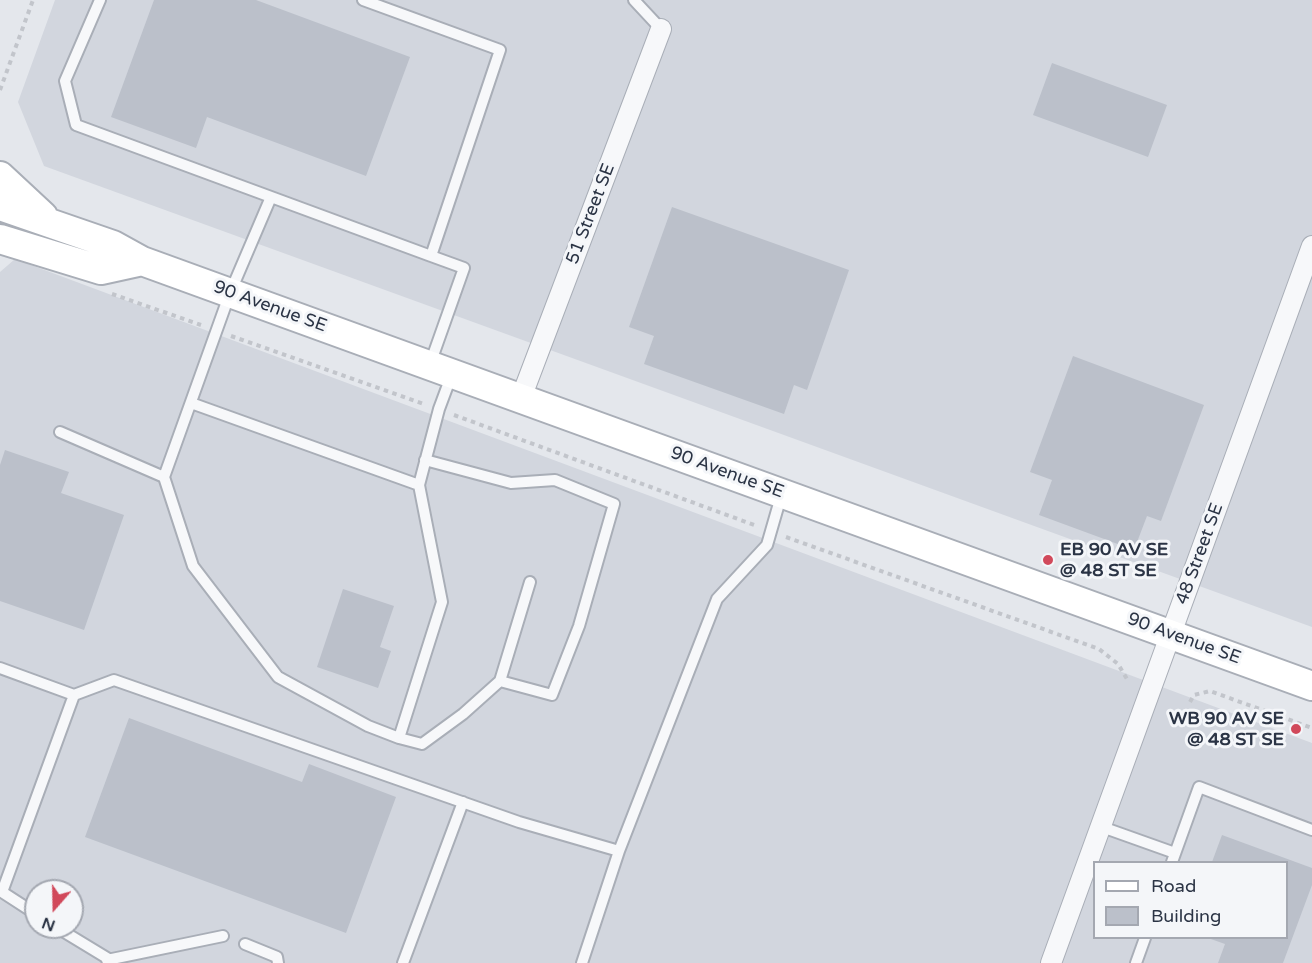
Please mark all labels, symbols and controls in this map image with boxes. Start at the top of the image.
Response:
street label: 51 Street SE [562,161,620,267]
street label: 90 Avenue SE [210,277,330,337]
street label: 90 Avenue SE [667,443,787,503]
street label: 48 Street SE [1172,501,1228,607]
place label: EB 90 AV SE @ 48 ST SE [1060,539,1168,582]
marker: EB 90 AV SE @ 48 ST SE [1041,553,1055,567]
street label: 90 Avenue SE [1124,609,1244,669]
place label: WB 90 AV SE @ 48 ST SE [1169,708,1284,750]
marker: WB 90 AV SE @ 48 ST SE [1289,722,1303,736]
legend [1093,861,1288,939]
text: Road [1151,875,1196,897]
north arrow [24,879,84,939]
text: Building [1151,905,1221,927]
text: N [39,912,58,936]

